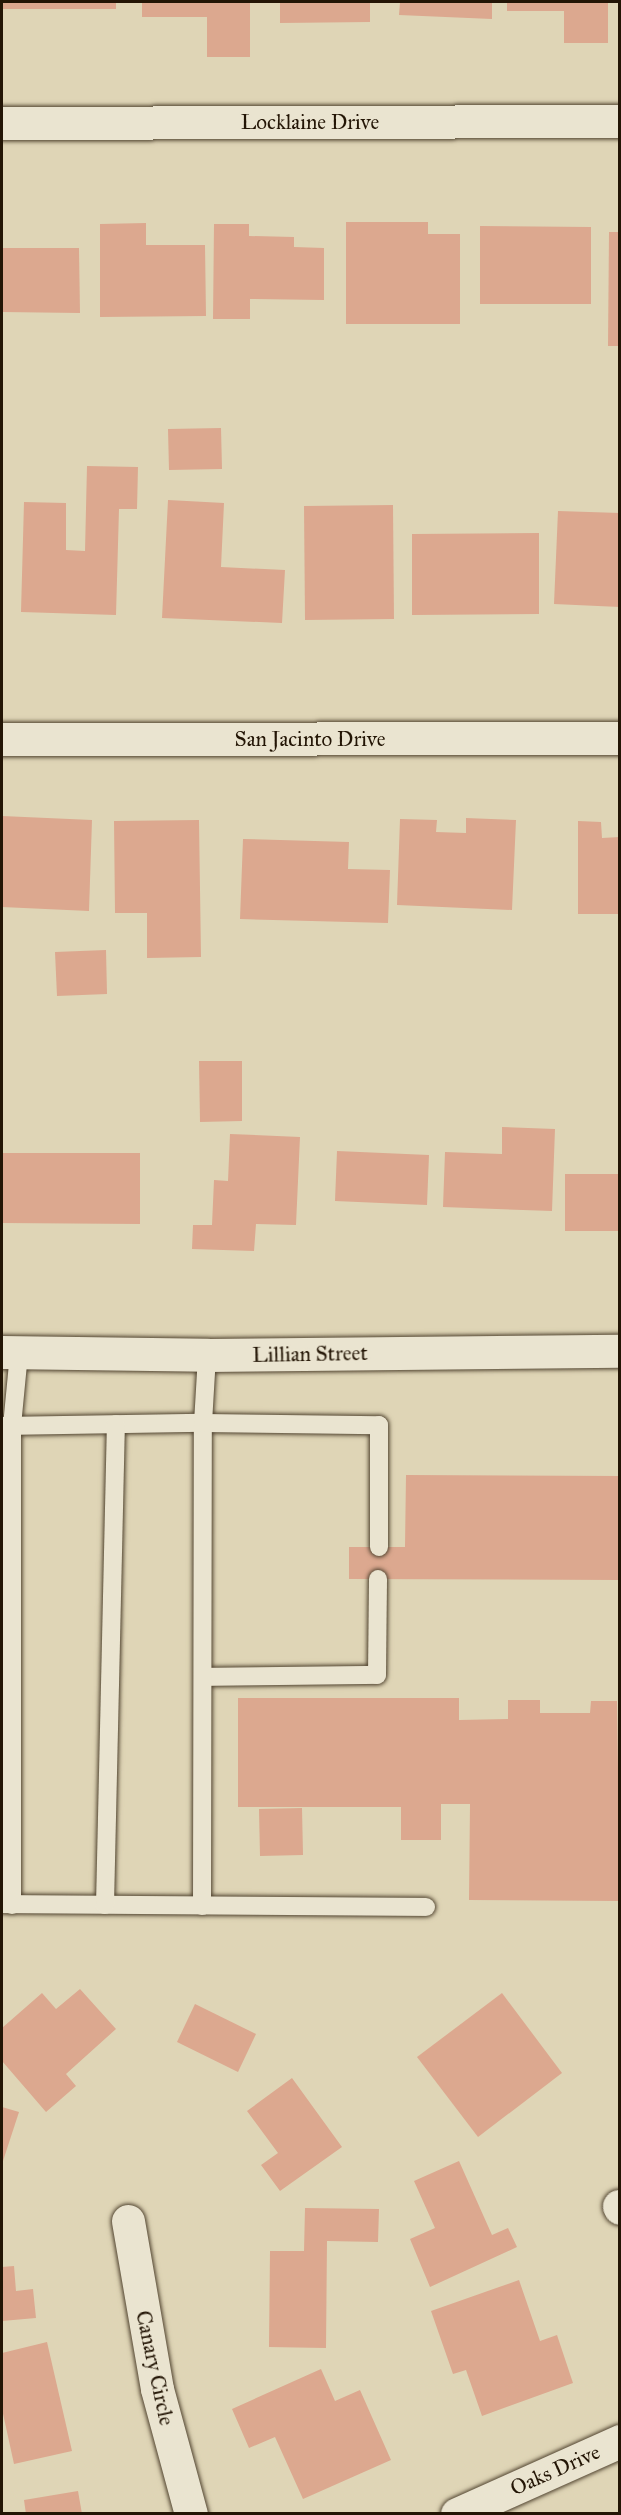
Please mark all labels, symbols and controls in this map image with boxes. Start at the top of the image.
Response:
street label: Locklaine Drive [241,109,379,135]
street label: San Jacinto Drive [235,726,385,752]
street label: Lillian Street [252,1340,368,1368]
street label: Canary Circle [131,2308,179,2428]
street label: Oaks Drive [506,2439,604,2501]

